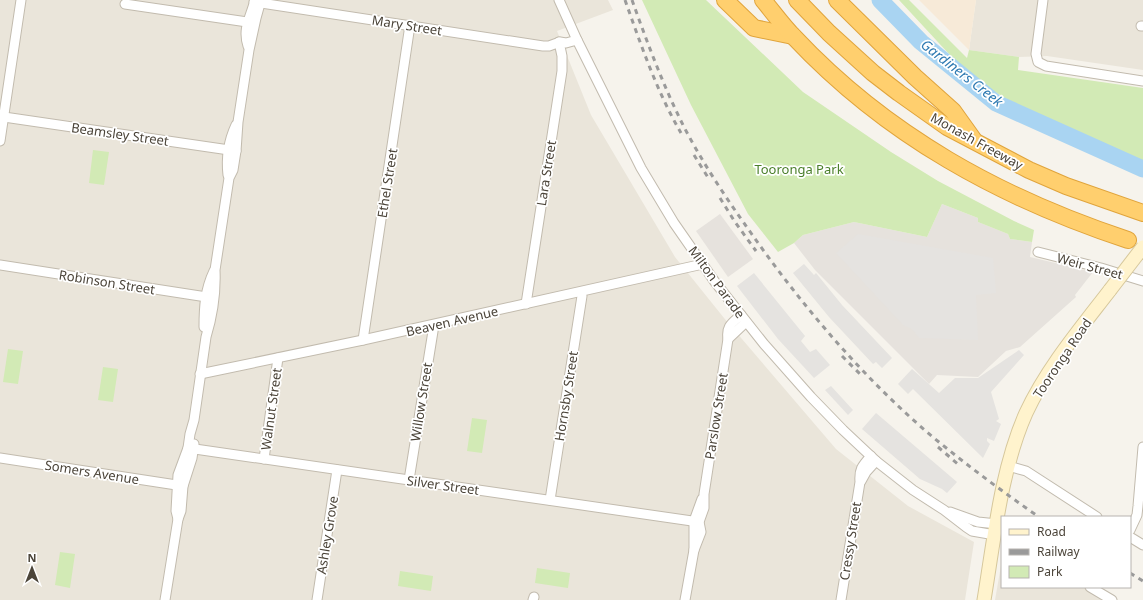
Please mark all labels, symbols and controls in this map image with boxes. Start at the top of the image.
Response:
street label: Mary Street [371,11,444,39]
water label: Gardiners Creek [917,35,1008,111]
street label: Monash Freeway [928,108,1027,174]
street label: Beamsley Street [70,118,170,150]
street label: Lara Street [532,139,560,207]
street label: Ethel Street [373,147,401,219]
park label: Tooronga Park [754,160,844,178]
street label: Milton Parade [685,242,749,322]
street label: Weir Street [1055,249,1125,284]
street label: Robinson Street [58,266,157,299]
street label: Beaven Avenue [404,302,500,340]
street label: Tooronga Road [1029,314,1095,402]
street label: Hornsby Street [550,349,582,442]
street label: Willow Street [406,361,436,443]
street label: Walnut Street [256,366,286,451]
street label: Parslow Street [700,371,732,461]
street label: Somers Avenue [44,456,140,488]
street label: Silver Street [406,471,481,499]
street label: Ashley Grove [312,495,342,575]
street label: Cressy Street [835,500,865,582]
legend [1001,516,1131,588]
text: Road [1037,523,1066,540]
text: Railway [1037,543,1081,560]
north arrow [12,548,52,588]
text: N [28,550,36,565]
text: Park [1037,563,1063,580]

